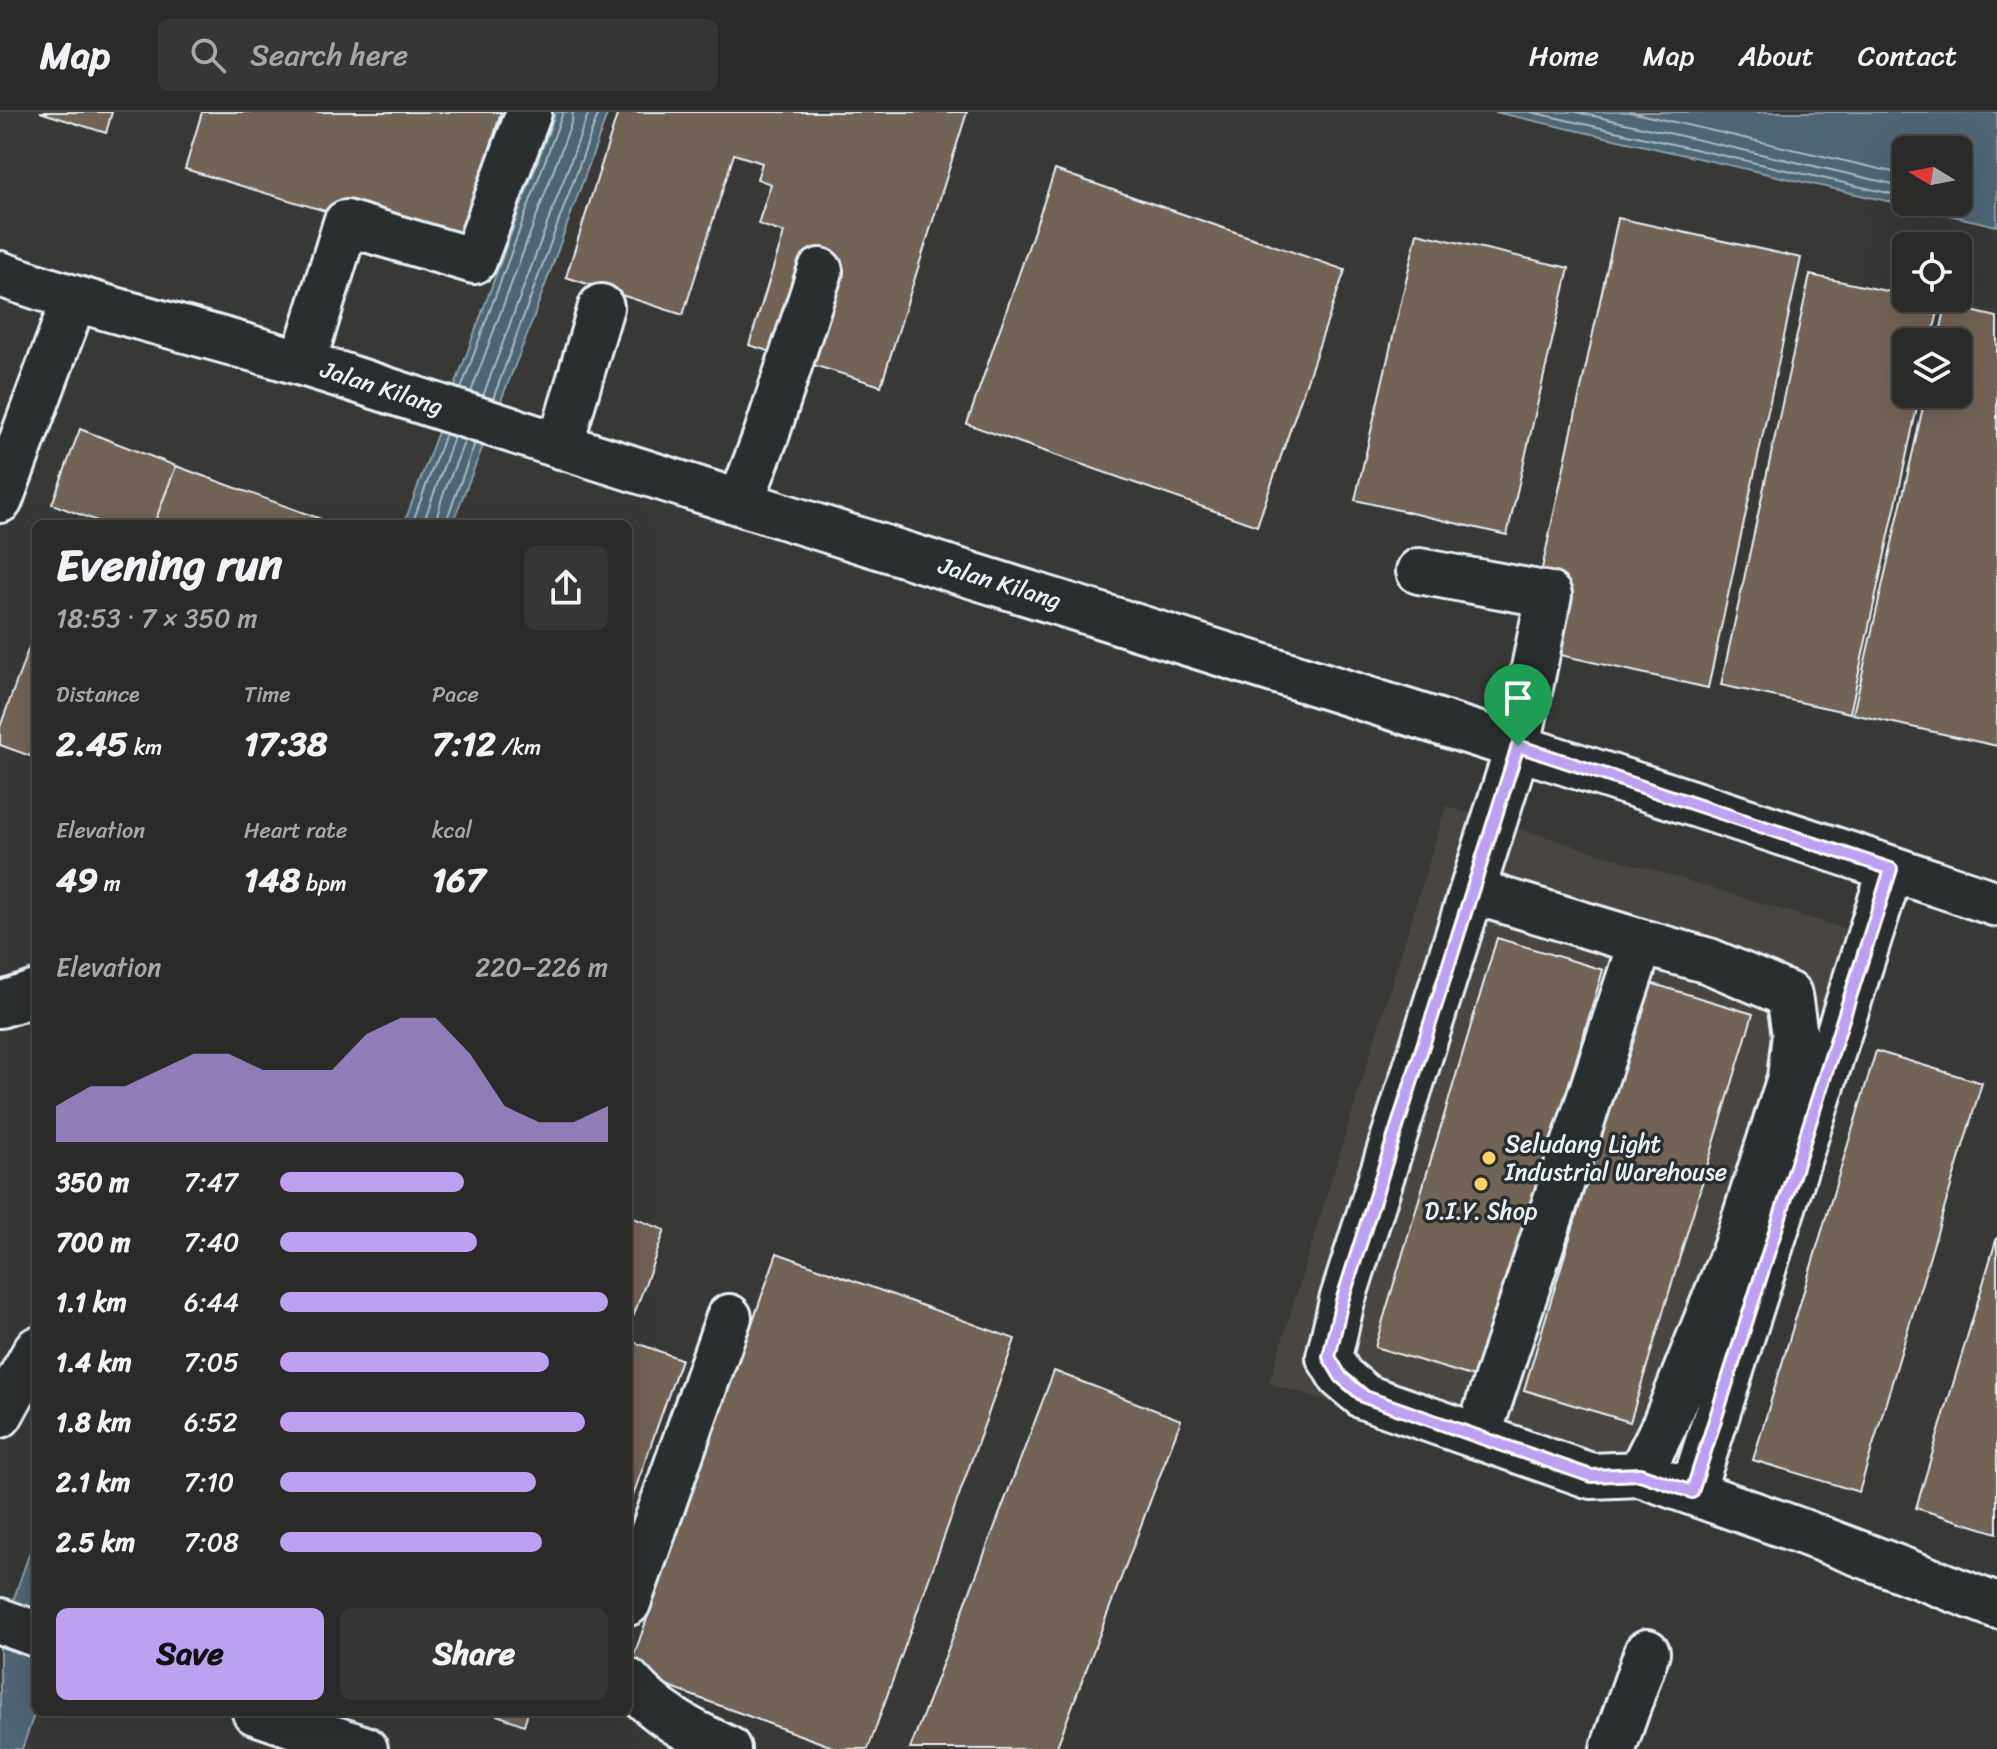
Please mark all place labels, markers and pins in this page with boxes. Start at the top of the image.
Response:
pin [1484,664,1552,746]
place label: Seludang Light Industrial Warehouse [1504,1123,1727,1193]
marker: Seludang Light Industrial Warehouse [1480,1149,1498,1167]
marker: D.I.Y. Shop [1472,1175,1490,1193]
place label: D.I.Y. Shop [1424,1190,1538,1232]

